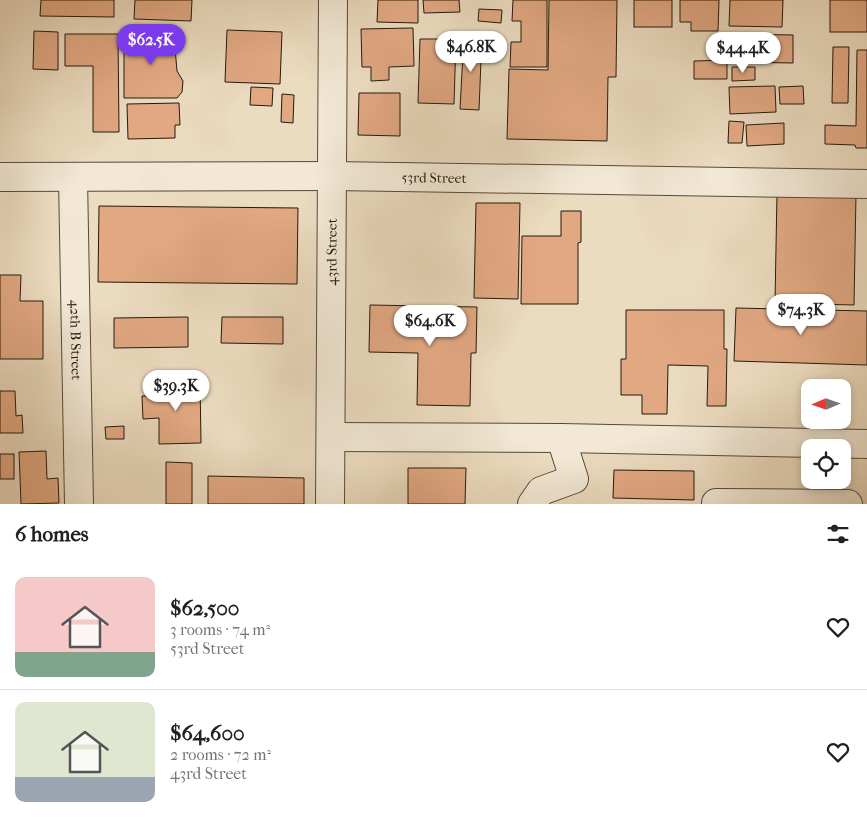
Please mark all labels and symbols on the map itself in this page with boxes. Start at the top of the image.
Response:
pin: $62.5K [110,23,192,66]
pin: $46.8K [430,30,512,73]
pin: $44.4K [702,32,784,74]
street label: 53rd Street [401,169,467,187]
street label: 43rd Street [323,218,341,286]
pin: $74.3K [760,294,842,336]
street label: 42th B Street [66,300,85,380]
pin: $64.6K [389,304,471,347]
pin: $39.3K [135,370,217,412]
north arrow [801,379,851,429]

